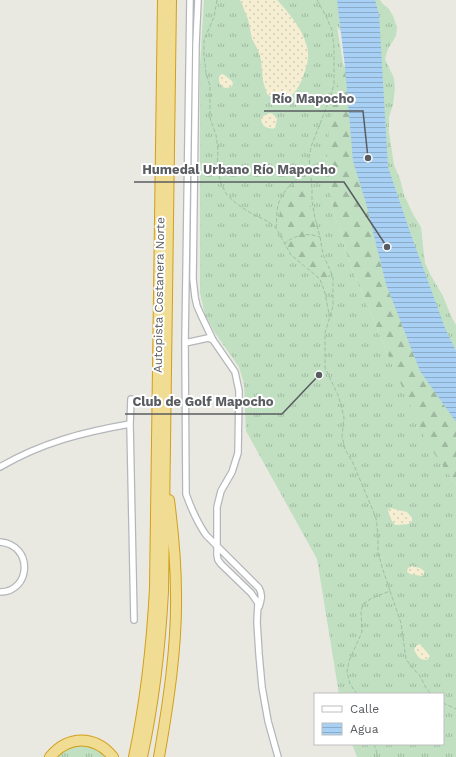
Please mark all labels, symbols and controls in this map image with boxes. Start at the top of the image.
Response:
callout: Río Mapocho [264,86,363,111]
text: Río Mapocho [272,91,355,106]
callout: Humedal Urbano Río Mapocho [134,157,344,182]
text: Humedal Urbano Río Mapocho [142,162,336,177]
street label: Autopista Costanera Norte [151,217,167,373]
callout: Club de Golf Mapocho [125,389,282,414]
text: Club de Golf Mapocho [132,394,274,409]
legend [314,693,444,745]
text: Calle [350,702,379,716]
text: Agua [350,722,379,736]

